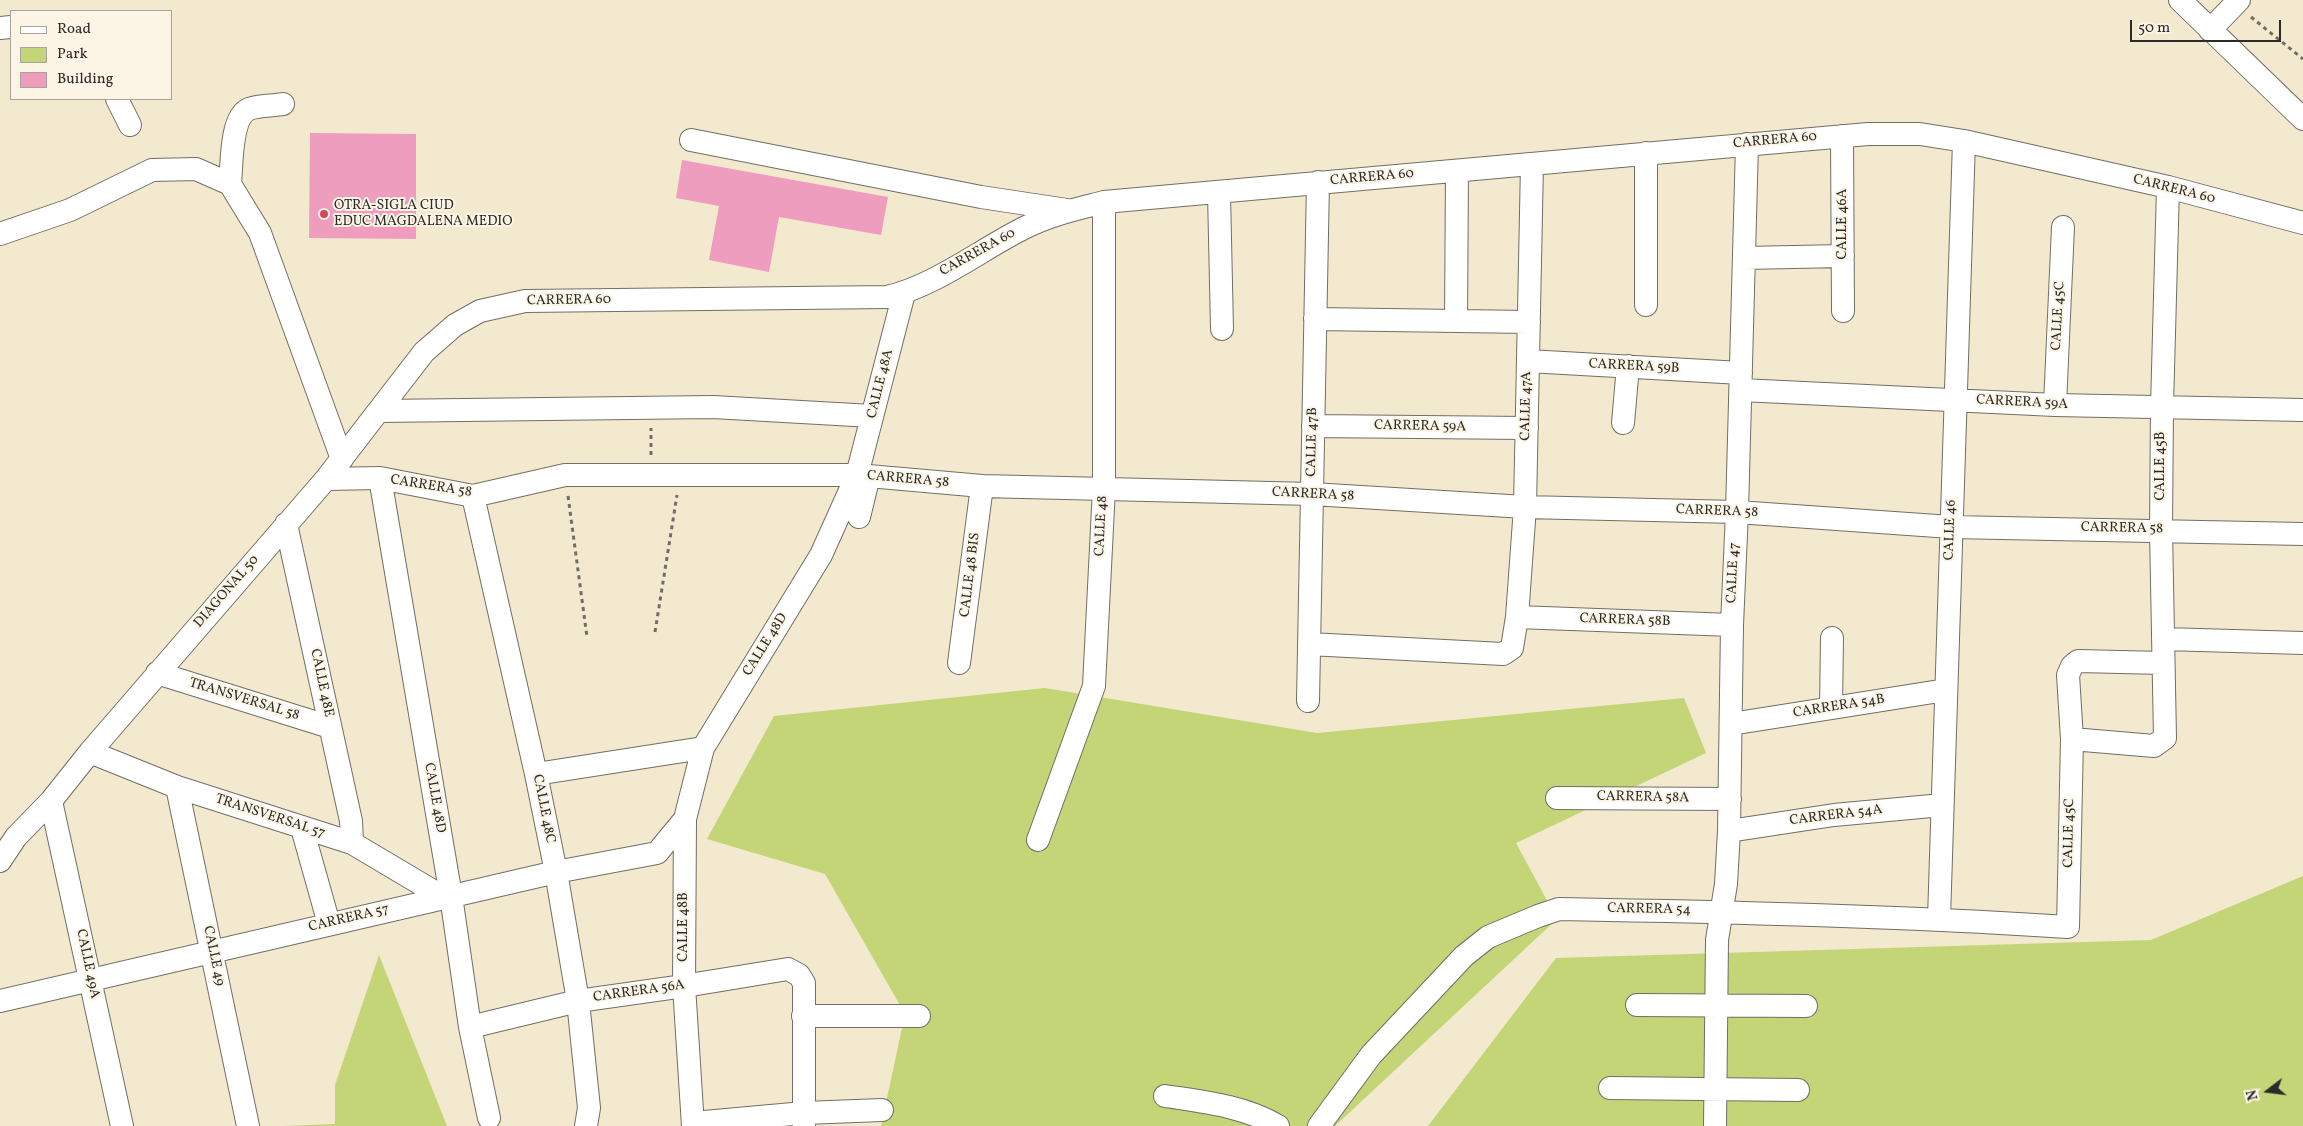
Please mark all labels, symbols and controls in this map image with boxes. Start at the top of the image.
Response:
legend [10,10,172,100]
scale bar [2133,10,2284,42]
text: 50 m [2138,18,2170,39]
text: Road [57,19,91,40]
text: Park [57,44,88,65]
text: Building [57,69,113,90]
street label: CARRERA 60 [1732,129,1818,153]
street label: CARRERA 60 [1329,166,1415,190]
street label: CARRERA 60 [2131,172,2217,208]
street label: CALLE 46A [1835,189,1851,259]
place label: OTRA-SIGLA CIUD EDUC MAGDALENA MEDIO [334,198,513,230]
marker: OTRA-SIGLA CIUD EDUC MAGDALENA MEDIO [318,208,330,220]
street label: CARRERA 60 [937,225,1019,281]
street label: CALLE 45C [2049,281,2069,351]
street label: CARRERA 60 [527,292,611,310]
street label: CALLE 48A [864,348,898,420]
street label: CARRERA 59B [1588,356,1680,378]
street label: CALLE 47A [1518,371,1536,441]
street label: CARRERA 59A [1976,392,2068,414]
street label: CALLE 47B [1304,407,1322,477]
street label: CARRERA 59A [1374,418,1466,436]
street label: CALLE 45B [2153,431,2169,501]
street label: CARRERA 58 [866,468,950,492]
street label: CARRERA 58 [389,472,473,502]
street label: CARRERA 58 [1271,484,1355,506]
street label: CALLE 48 [1092,495,1112,557]
street label: CALLE 46 [1942,499,1960,561]
street label: CARRERA 58 [1676,502,1758,522]
street label: CARRERA 58 [2081,520,2163,538]
street label: CALLE 48 BIS [957,532,985,618]
street label: CALLE 47 [1724,542,1744,604]
street label: DIAGONAL 50 [191,552,263,632]
street label: CALLE 48D [740,610,792,680]
street label: CARRERA 58B [1579,611,1671,631]
street label: CALLE 48E [306,647,336,719]
street label: TRANSVERSAL 58 [187,675,301,725]
street label: CARRERA 54B [1792,691,1886,723]
street label: CALLE 48D [420,762,448,834]
street label: CALLE 48C [528,773,558,845]
street label: CARRERA 58A [1597,789,1689,807]
street label: TRANSVERSAL 57 [213,791,327,843]
street label: CALLE 45C [2061,798,2079,868]
street label: CARRERA 54A [1789,802,1883,830]
street label: CALLE 48B [676,892,692,962]
street label: CARRERA 54 [1607,901,1691,919]
street label: CARRERA 57 [307,902,391,936]
street label: CALLE 49 [198,925,228,987]
street label: CALLE 49A [71,928,103,1000]
street label: CARRERA 56A [592,977,686,1007]
north arrow [2243,1066,2293,1116]
text: N [2243,1088,2264,1102]

